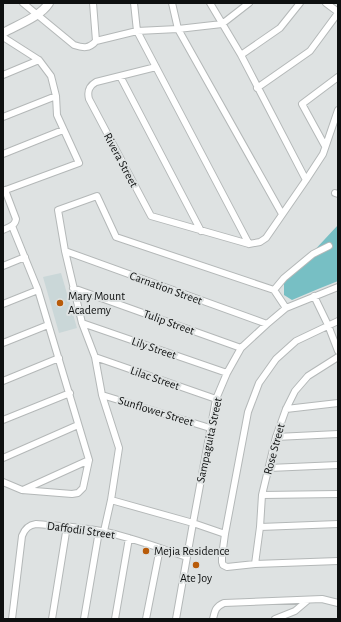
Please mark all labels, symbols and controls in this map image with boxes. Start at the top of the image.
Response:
street label: Rivera Street [102,131,140,189]
street label: Carnation Street [128,269,204,307]
place label: Mary Mount Academy [68,290,125,317]
marker: Mary Mount Academy [55,298,65,308]
street label: Tulip Street [142,307,196,337]
street label: Lily Street [130,335,178,362]
street label: Lilac Street [129,364,181,392]
street label: Sunflower Street [117,394,195,428]
street label: Sampaguita Street [194,396,224,484]
street label: Rose Street [261,422,287,476]
street label: Daffodil Street [46,519,116,541]
place label: Mejia Residence [154,545,230,558]
marker: Mejia Residence [141,546,151,556]
marker: Ate Joy [191,560,201,570]
place label: Ate Joy [180,572,212,585]

